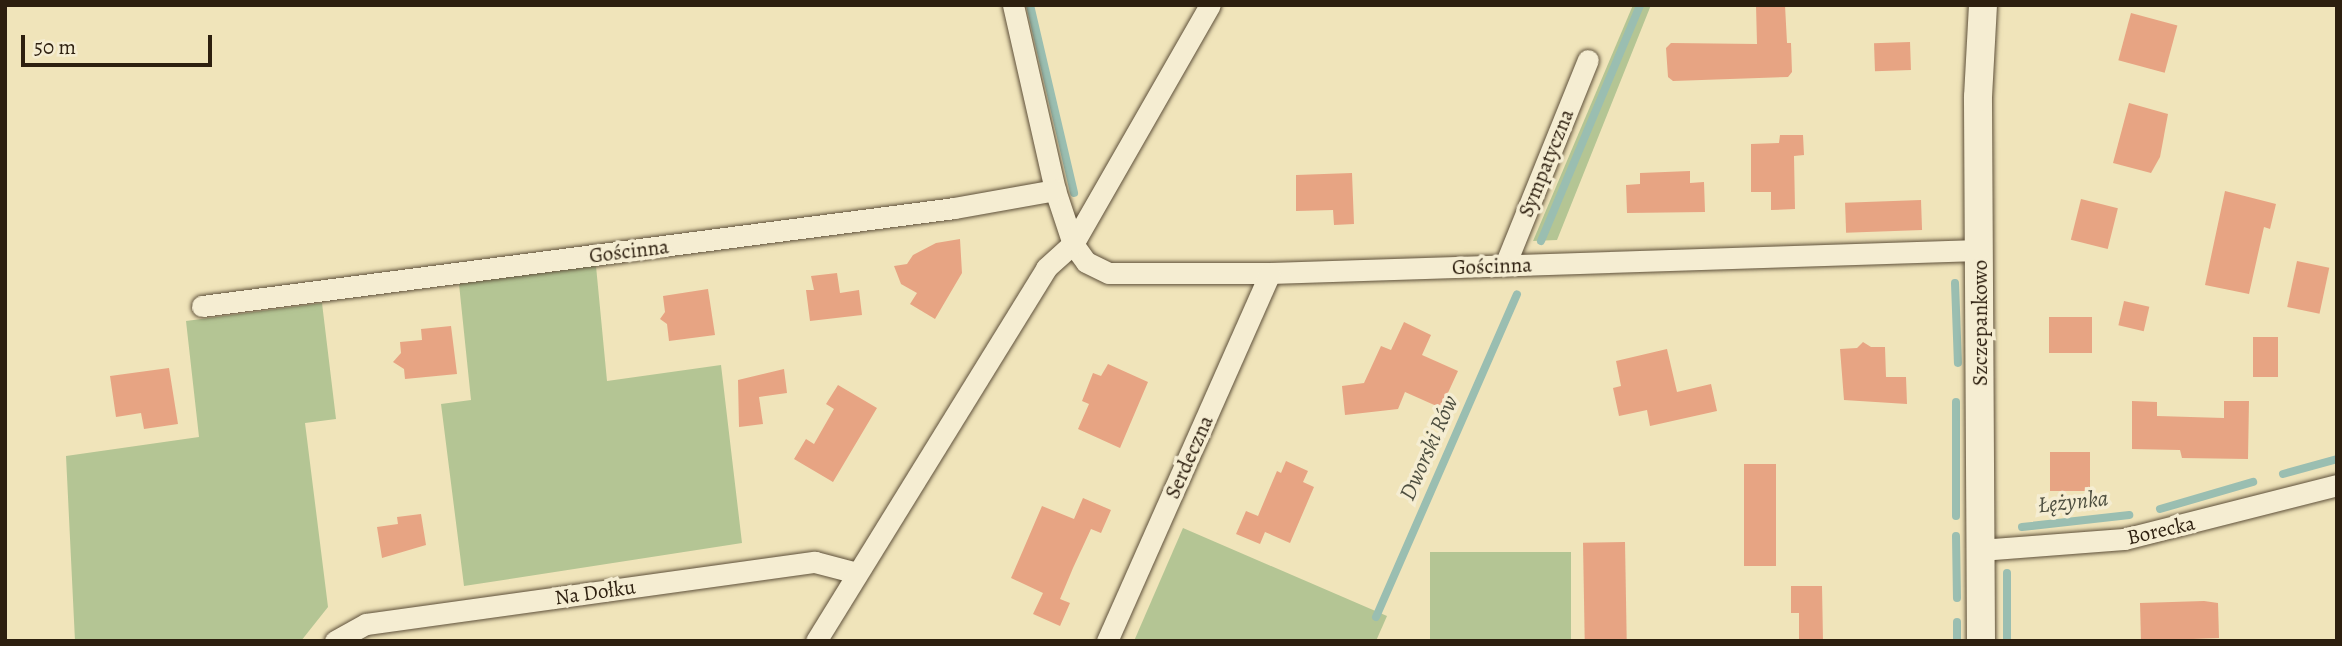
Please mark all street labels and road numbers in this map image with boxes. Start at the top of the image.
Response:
street label: Sympatyczna [1513,105,1579,221]
street label: Gościnna [588,234,670,268]
street label: Gościnna [1452,252,1532,280]
street label: Szczepankowo [1967,260,1993,386]
street label: Serdeczna [1159,411,1219,503]
street label: Borecka [2125,510,2197,550]
street label: Na Dołku [553,574,637,610]

